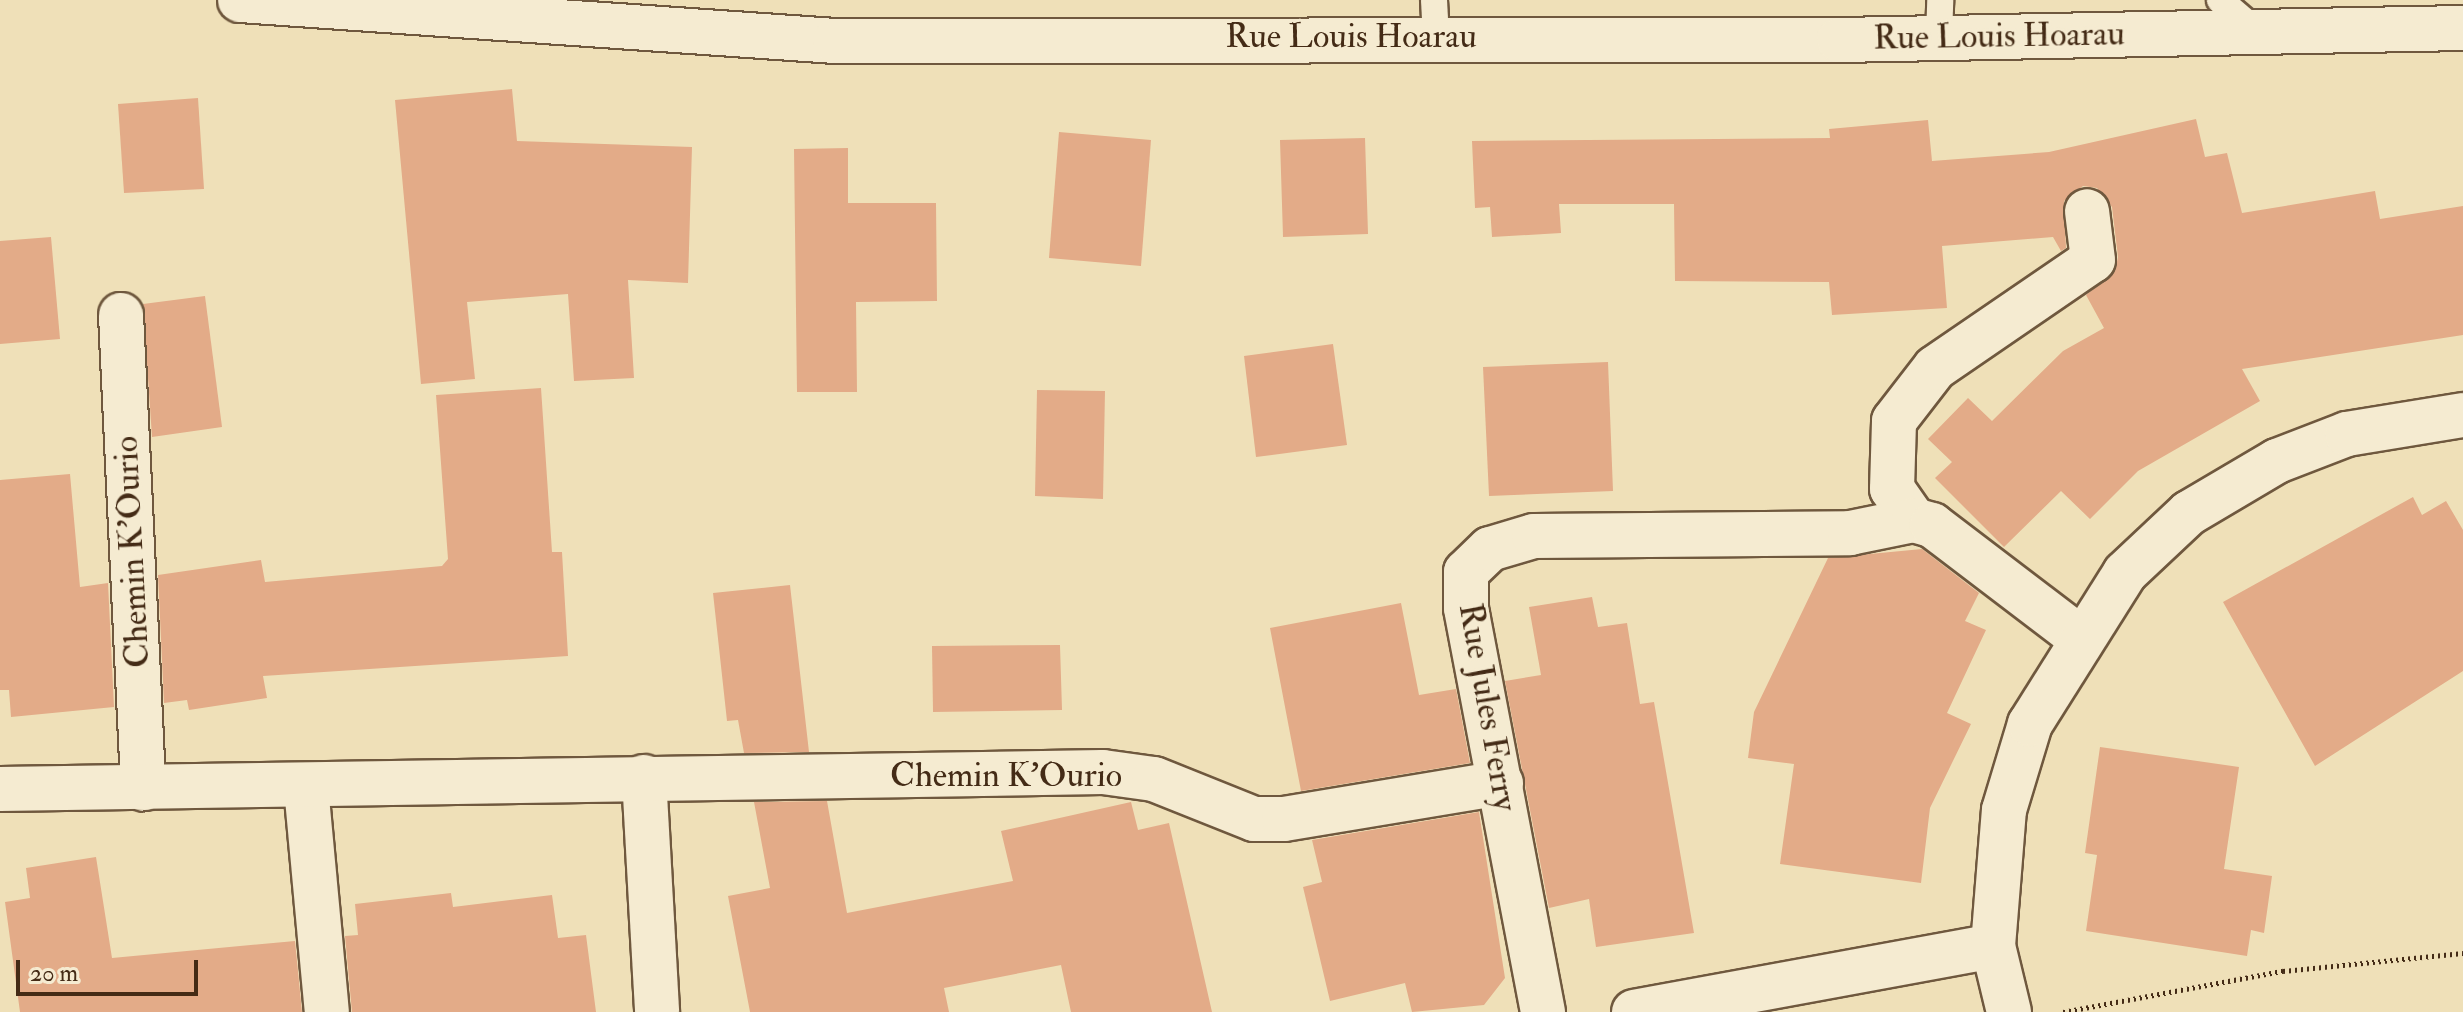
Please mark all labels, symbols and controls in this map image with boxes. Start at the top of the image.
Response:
street label: Rue Louis Hoarau [1873,13,2125,59]
street label: Rue Louis Hoarau [1225,17,1477,57]
street label: Chemin K'Ourio [106,435,158,669]
street label: Rue Jules Ferry [1450,600,1526,814]
street label: Chemin K'Ourio [890,756,1122,796]
scale bar [20,944,202,994]
text: 20 m [30,958,78,989]

